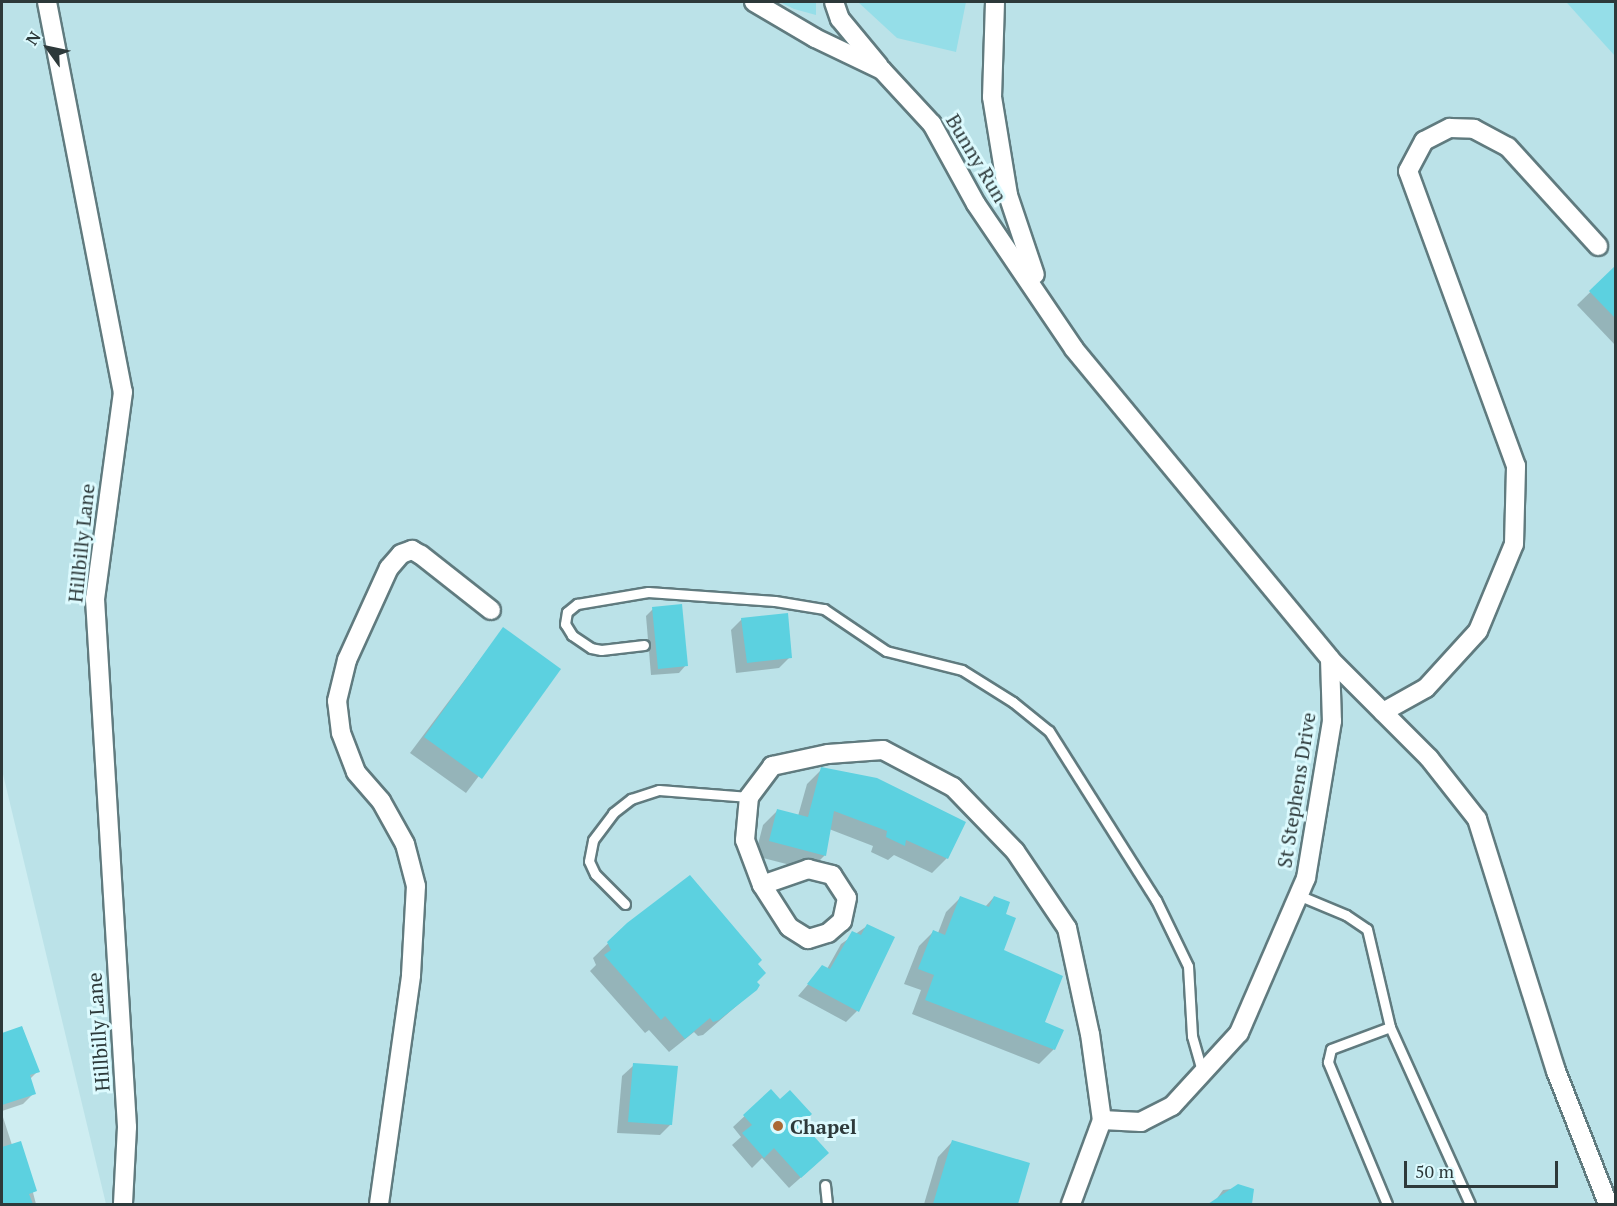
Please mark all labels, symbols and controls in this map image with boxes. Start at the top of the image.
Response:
north arrow [18,18,78,78]
text: N [20,27,45,49]
street label: Bunny Run [941,110,1013,206]
street label: Hillbilly Lane [63,482,99,604]
street label: St Stephens Drive [1272,710,1320,870]
street label: Hillbilly Lane [82,972,114,1092]
place label: Chapel [790,1114,857,1138]
marker: Chapel [771,1119,785,1133]
scale bar [1407,1149,1562,1187]
text: 50 m [1415,1159,1454,1183]

